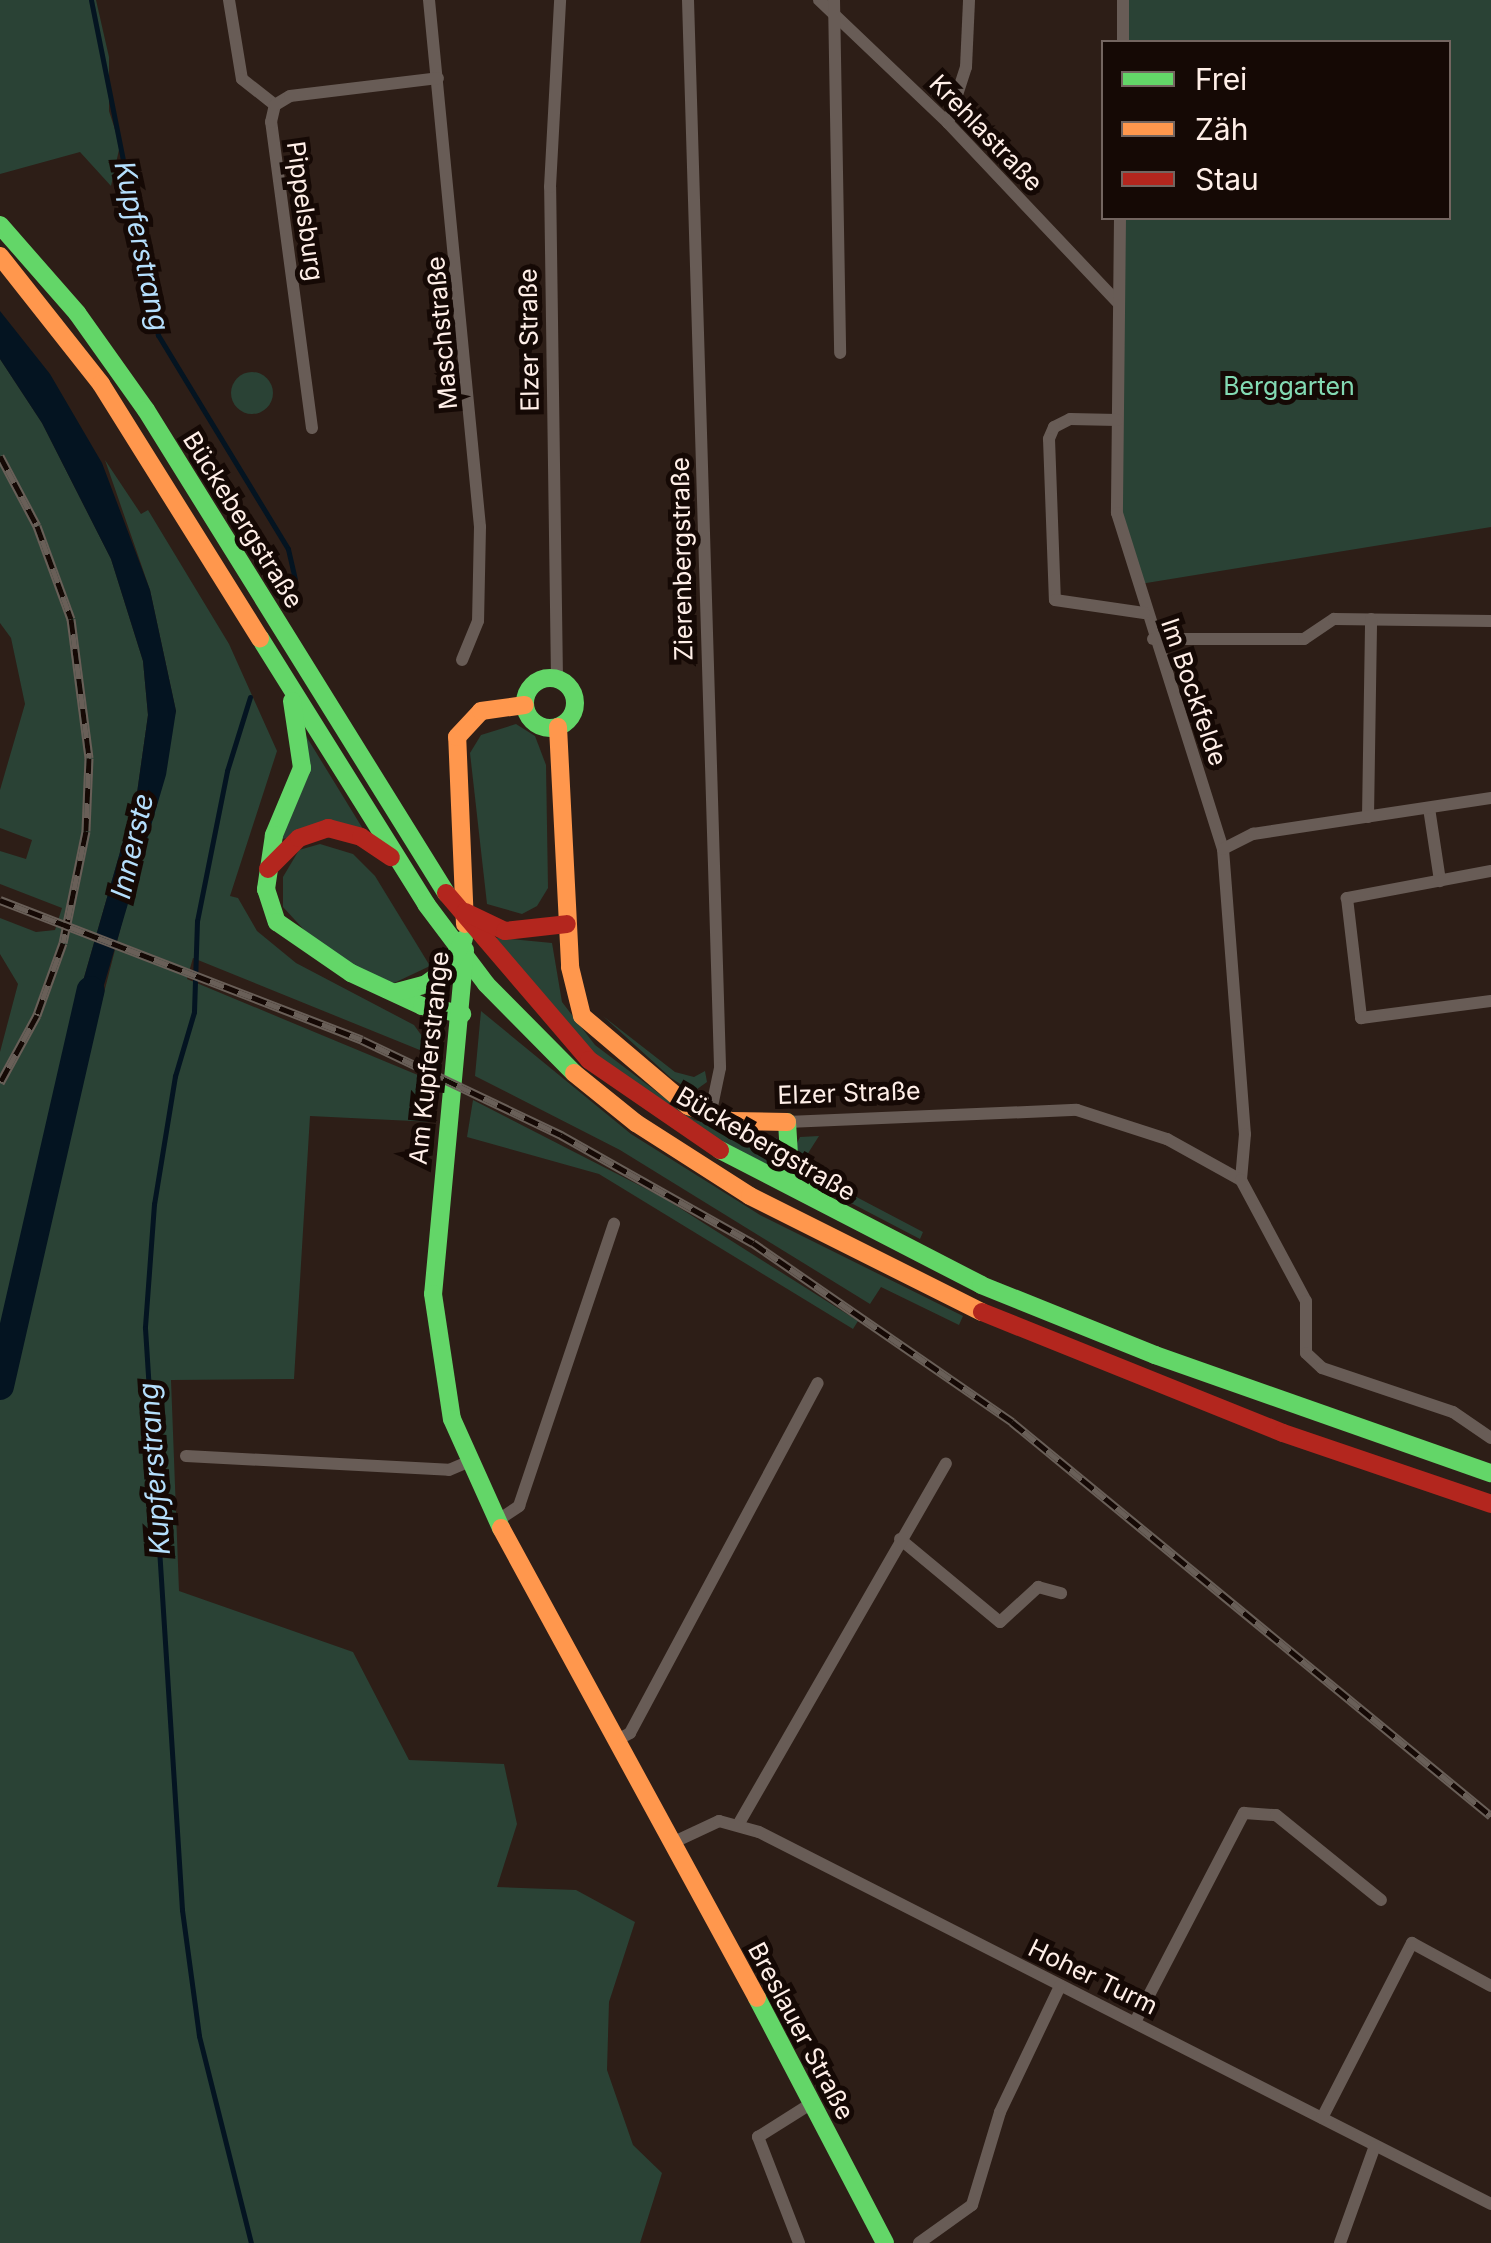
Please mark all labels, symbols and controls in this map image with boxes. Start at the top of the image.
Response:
legend [1101,40,1451,220]
text: Frei [1195,61,1247,97]
street label: Krehlastraße [923,69,1049,197]
text: Zäh [1195,111,1248,147]
street label: Pippelsburg [280,139,330,283]
water label: Kupferstrang [108,158,176,334]
text: Stau [1195,161,1259,197]
street label: Maschstraße [420,255,464,411]
street label: Elzer Straße [513,268,545,412]
park label: Berggarten [1223,371,1355,401]
street label: Bückebergstraße [177,426,309,614]
street label: Zierenbergstraße [665,457,699,661]
street label: Im Bockfelde [1155,614,1233,770]
water label: Innerste [104,790,160,902]
street label: Am Kupferstrange [403,950,455,1166]
street label: Elzer Straße [777,1076,921,1110]
street label: Bückebergstraße [671,1080,861,1208]
water label: Kupferstrang [131,1382,177,1556]
street label: Hoher Turm [1023,1933,1163,2021]
street label: Breslauer Straße [742,1937,860,2125]

